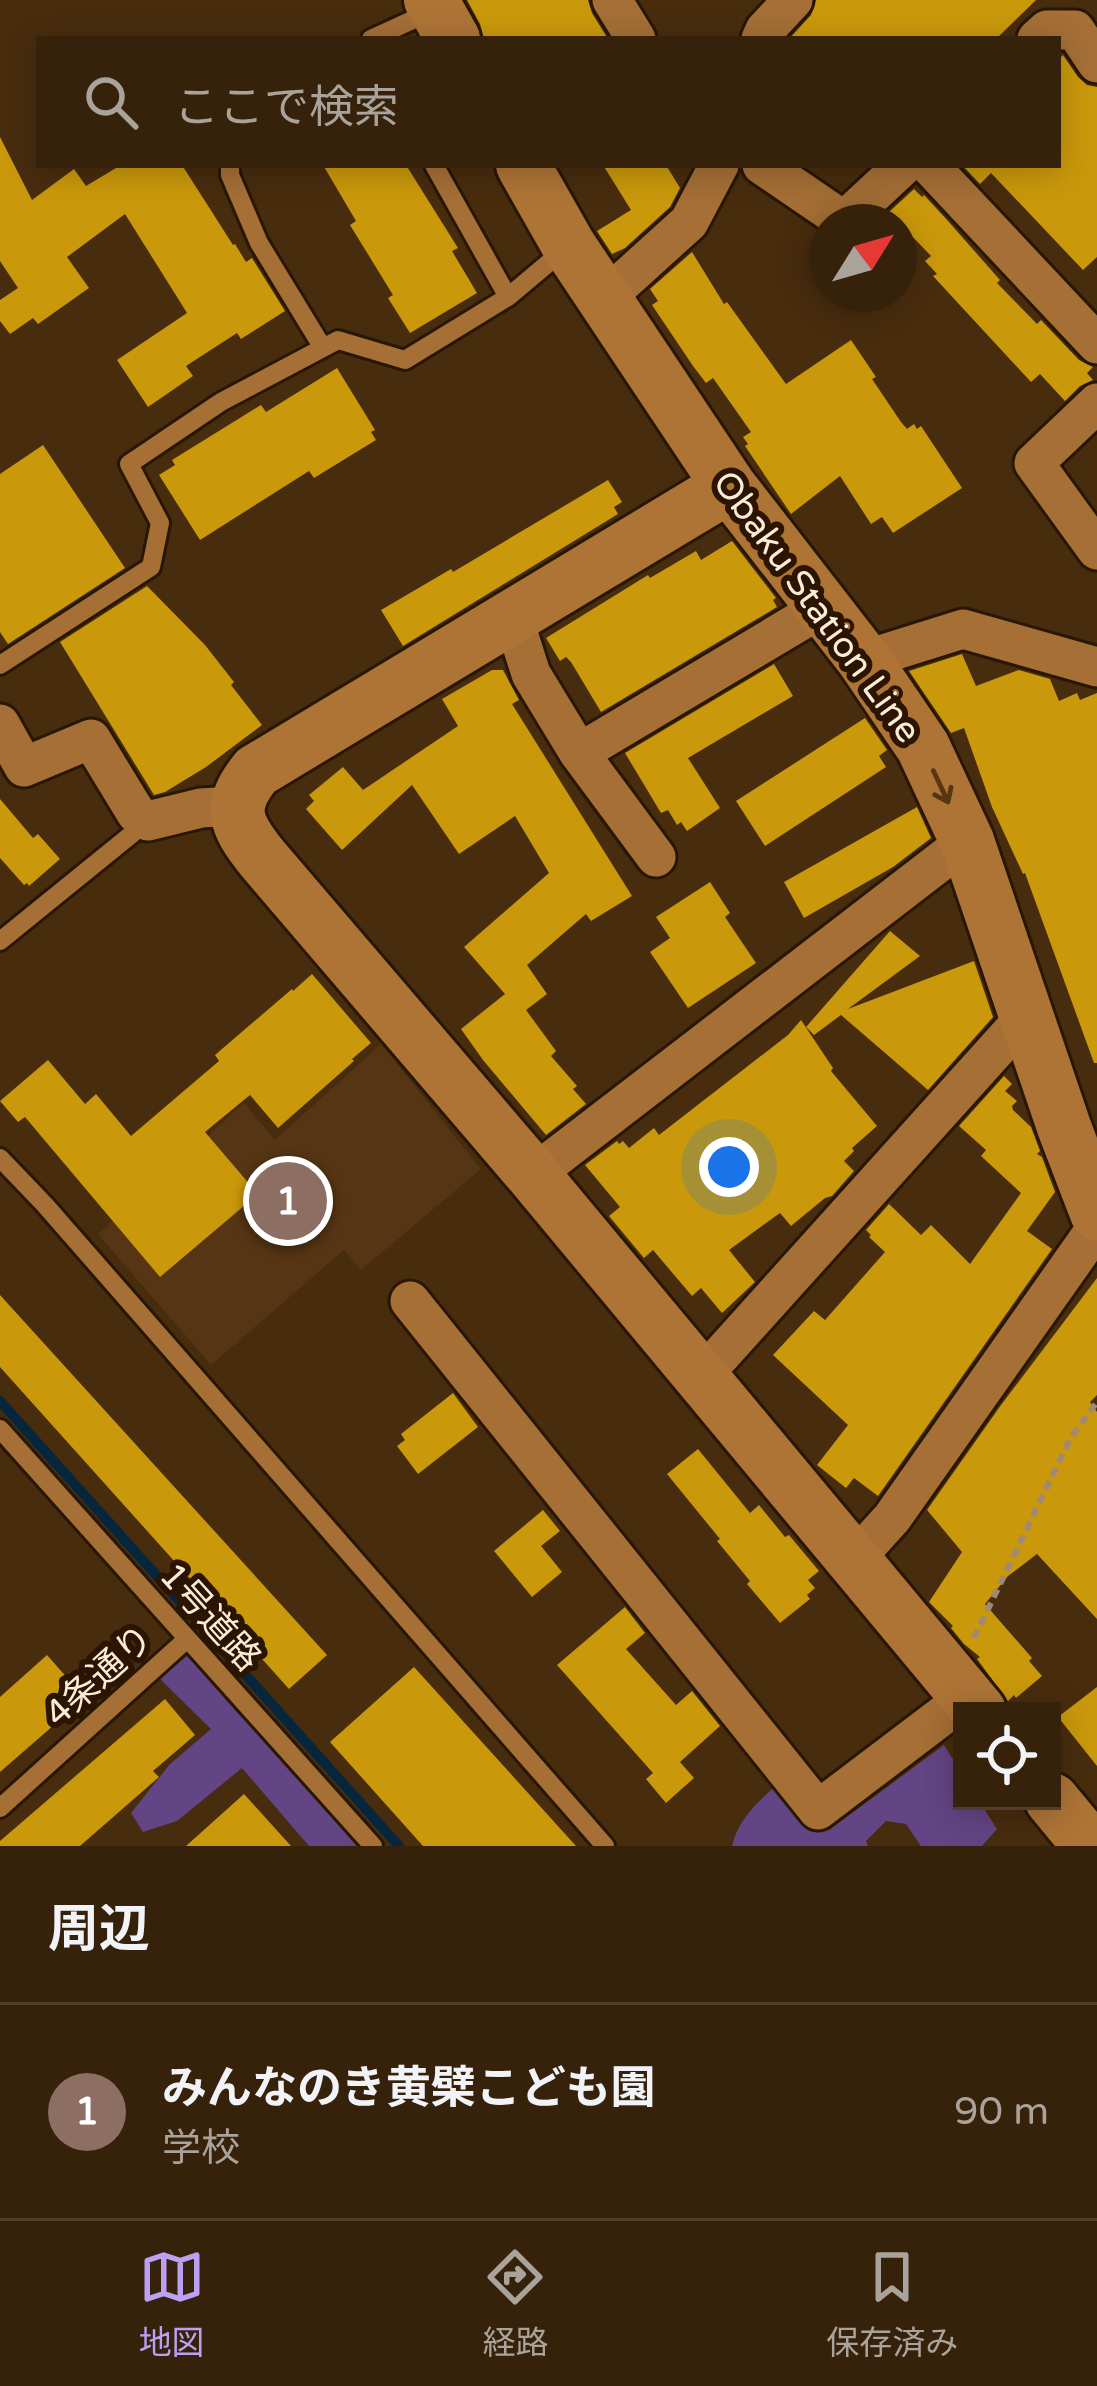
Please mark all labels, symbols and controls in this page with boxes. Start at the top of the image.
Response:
search box [36,36,1061,168]
icon: search [78,69,144,135]
text: ここで検索 [174,81,399,135]
north arrow [809,204,917,312]
street label: Obaku Station Line [704,463,930,751]
one-way arrow [931,768,953,804]
your location [699,1137,759,1197]
pin: 1 [249,1156,327,1246]
street label: 1号道路 [150,1554,270,1680]
street label: 4条通り [36,1616,162,1736]
map controls [953,1702,1061,1810]
button: locate [953,1702,1061,1810]
text: 周辺 [48,1899,150,1961]
text: みんなのき黄檗こども園 [162,2062,656,2116]
text: 1 [75,2088,99,2135]
text: 90 m [954,2088,1049,2135]
text: 学校 [162,2125,240,2172]
tab: 地図 [139,2244,205,2364]
tab: 経路 [482,2244,548,2364]
tab: 保存済み [826,2244,958,2364]

